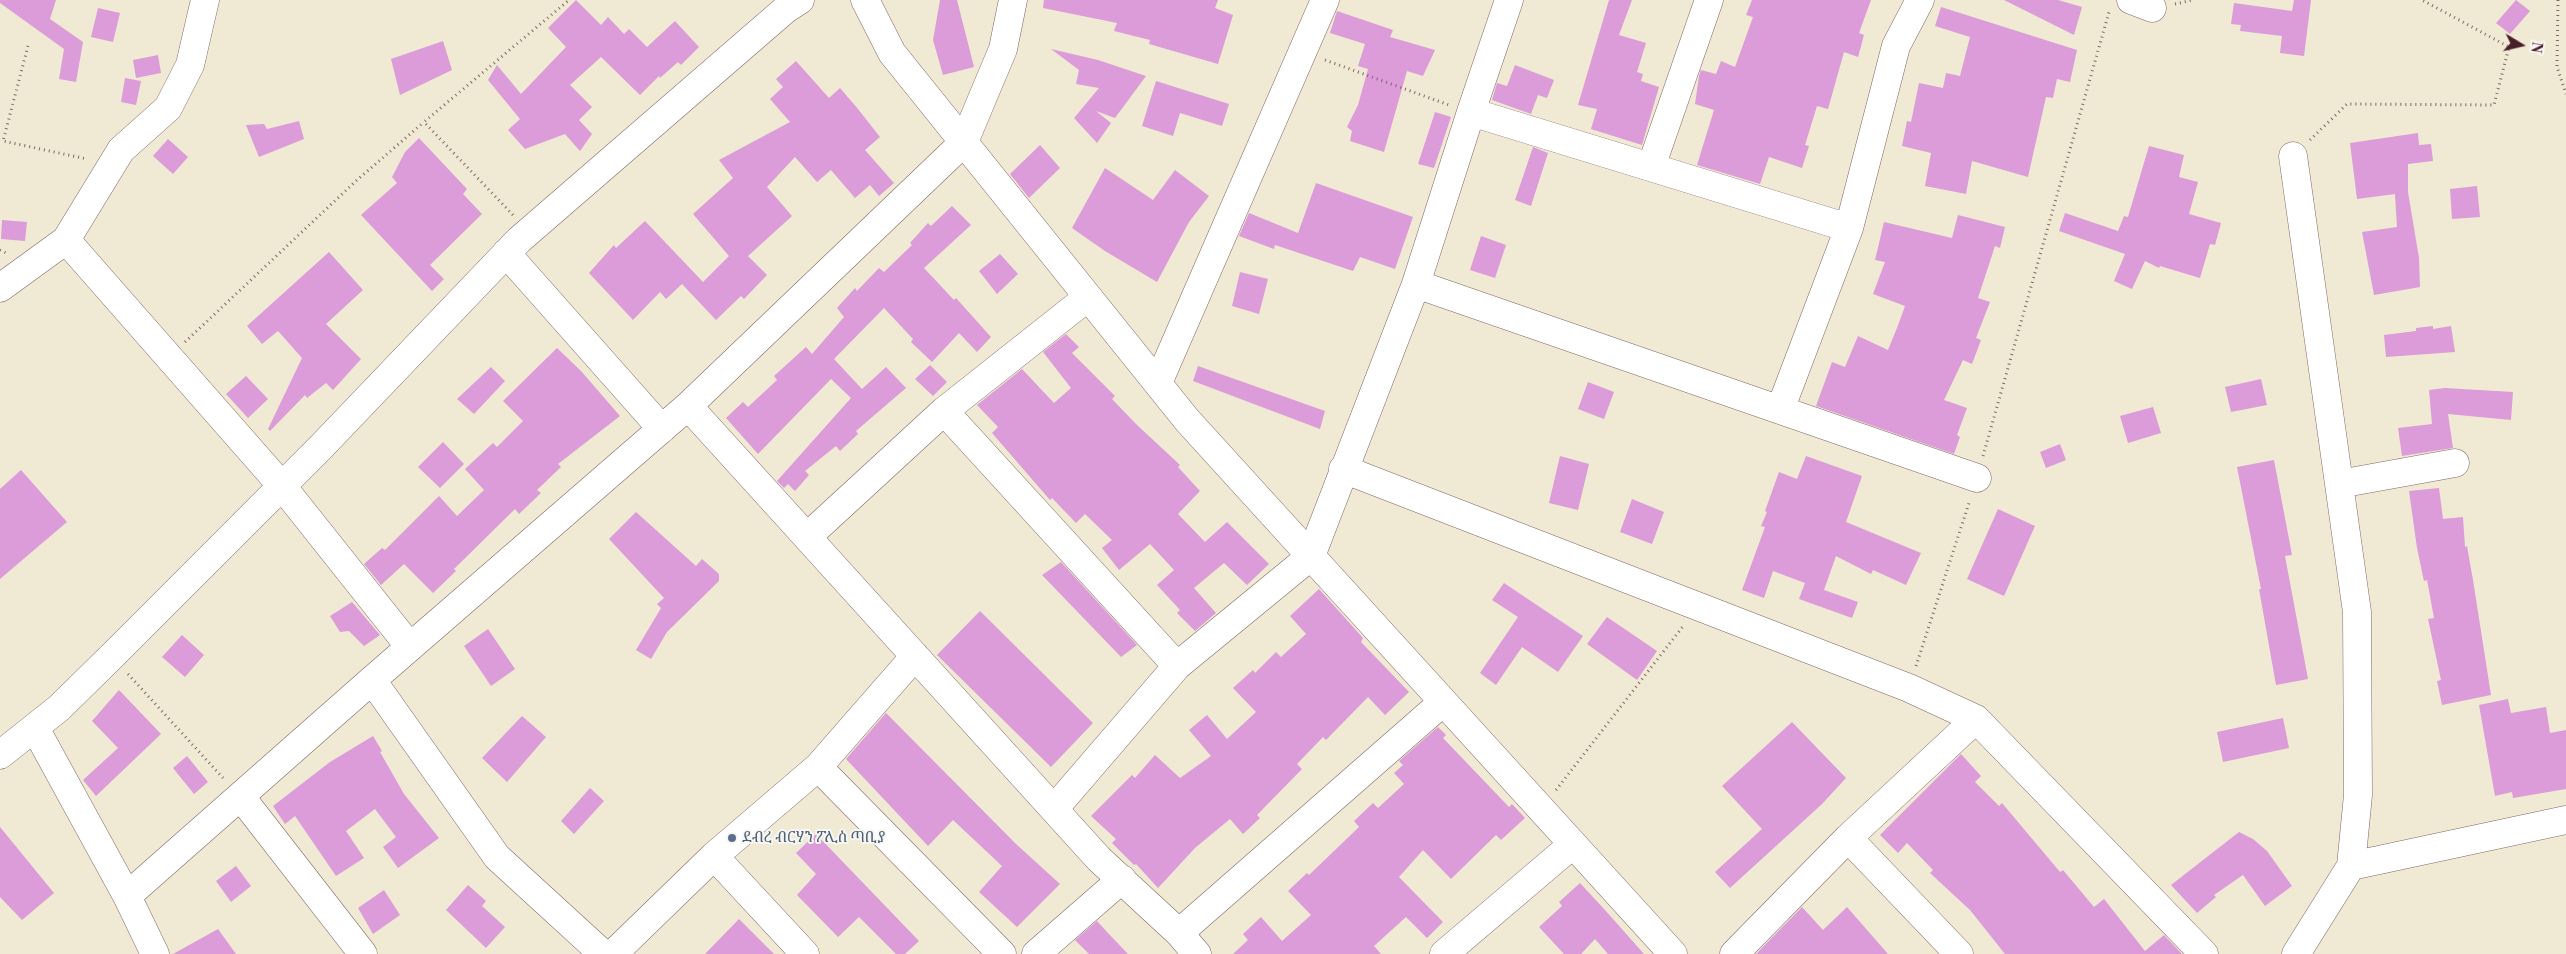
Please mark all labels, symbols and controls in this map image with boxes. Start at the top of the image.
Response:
north arrow [2496,20,2546,70]
text: N [2526,40,2546,54]
place label: ደብረ ብርሃን ፖሊስ ጣቢያ [742,829,885,847]
marker: ደብረ ብርሃን ፖሊስ ጣቢያ [726,832,738,844]

